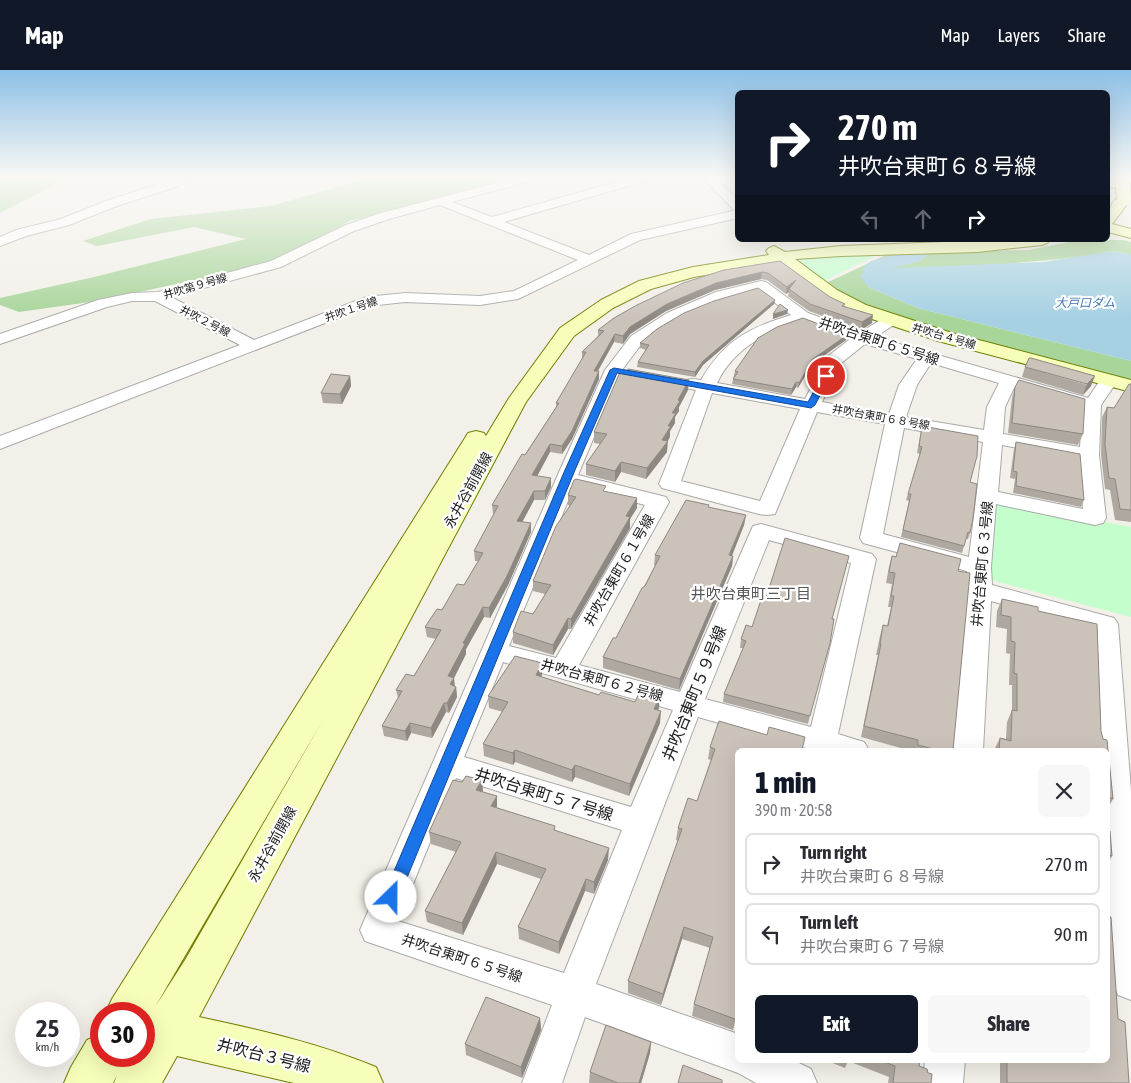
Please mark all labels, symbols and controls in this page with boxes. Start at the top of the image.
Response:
text: Map [25,22,64,49]
text: Map [940,25,969,46]
text: Layers [997,25,1040,46]
text: Share [1068,25,1106,46]
text: 270 m [838,107,917,147]
icon: right [755,110,820,175]
text: 井吹台東町６８号線 [838,153,1036,179]
icon: left [856,205,884,233]
icon: ahead [909,205,937,233]
icon: right [962,205,990,233]
street label: 井吹第９号線 [162,271,228,301]
street label: 井吹１号線 [323,294,379,324]
water label: 大戸口ダム [1055,296,1115,310]
street label: 井吹２号線 [178,303,232,339]
street label: 井吹台東町６５号線 [817,314,941,368]
street label: 井吹台４号線 [911,321,977,351]
pin [805,355,847,397]
icon: arrive [812,362,840,390]
street label: 井吹台東町６８号線 [831,402,931,432]
street label: 永井谷前開線 [441,449,495,531]
street label: 井吹台東町６３号線 [969,501,995,627]
street label: 井吹台東町６１号線 [581,511,657,629]
district label: 井吹台東町三丁目 [691,585,811,602]
street label: 井吹台東町５９号線 [659,623,729,763]
street label: 井吹台東町６２号線 [539,656,665,704]
street label: 井吹台東町５７号線 [473,764,615,824]
text: 1 min [755,765,816,799]
button: close [1038,765,1090,817]
text: 390 m · 20:58 [755,801,832,819]
street label: 永井谷前開線 [245,803,299,885]
text: Turn right [800,841,867,863]
icon: right [757,850,785,878]
text: 270 m [1045,853,1088,875]
text: 井吹台東町６８号線 [800,867,944,885]
position arrow [364,870,416,922]
text: Turn left [800,911,858,933]
icon: left [757,920,785,948]
text: 90 m [1054,923,1088,945]
street label: 井吹台東町６５号線 [400,931,524,985]
text: 井吹台東町６７号線 [800,937,944,955]
button: Exit [755,995,918,1053]
button: Share [928,995,1090,1053]
speed limit sign: 30 [90,1002,155,1067]
text: 25 [36,1014,59,1042]
street label: 井吹台３号線 [215,1035,313,1075]
text: km/h [36,1040,59,1054]

